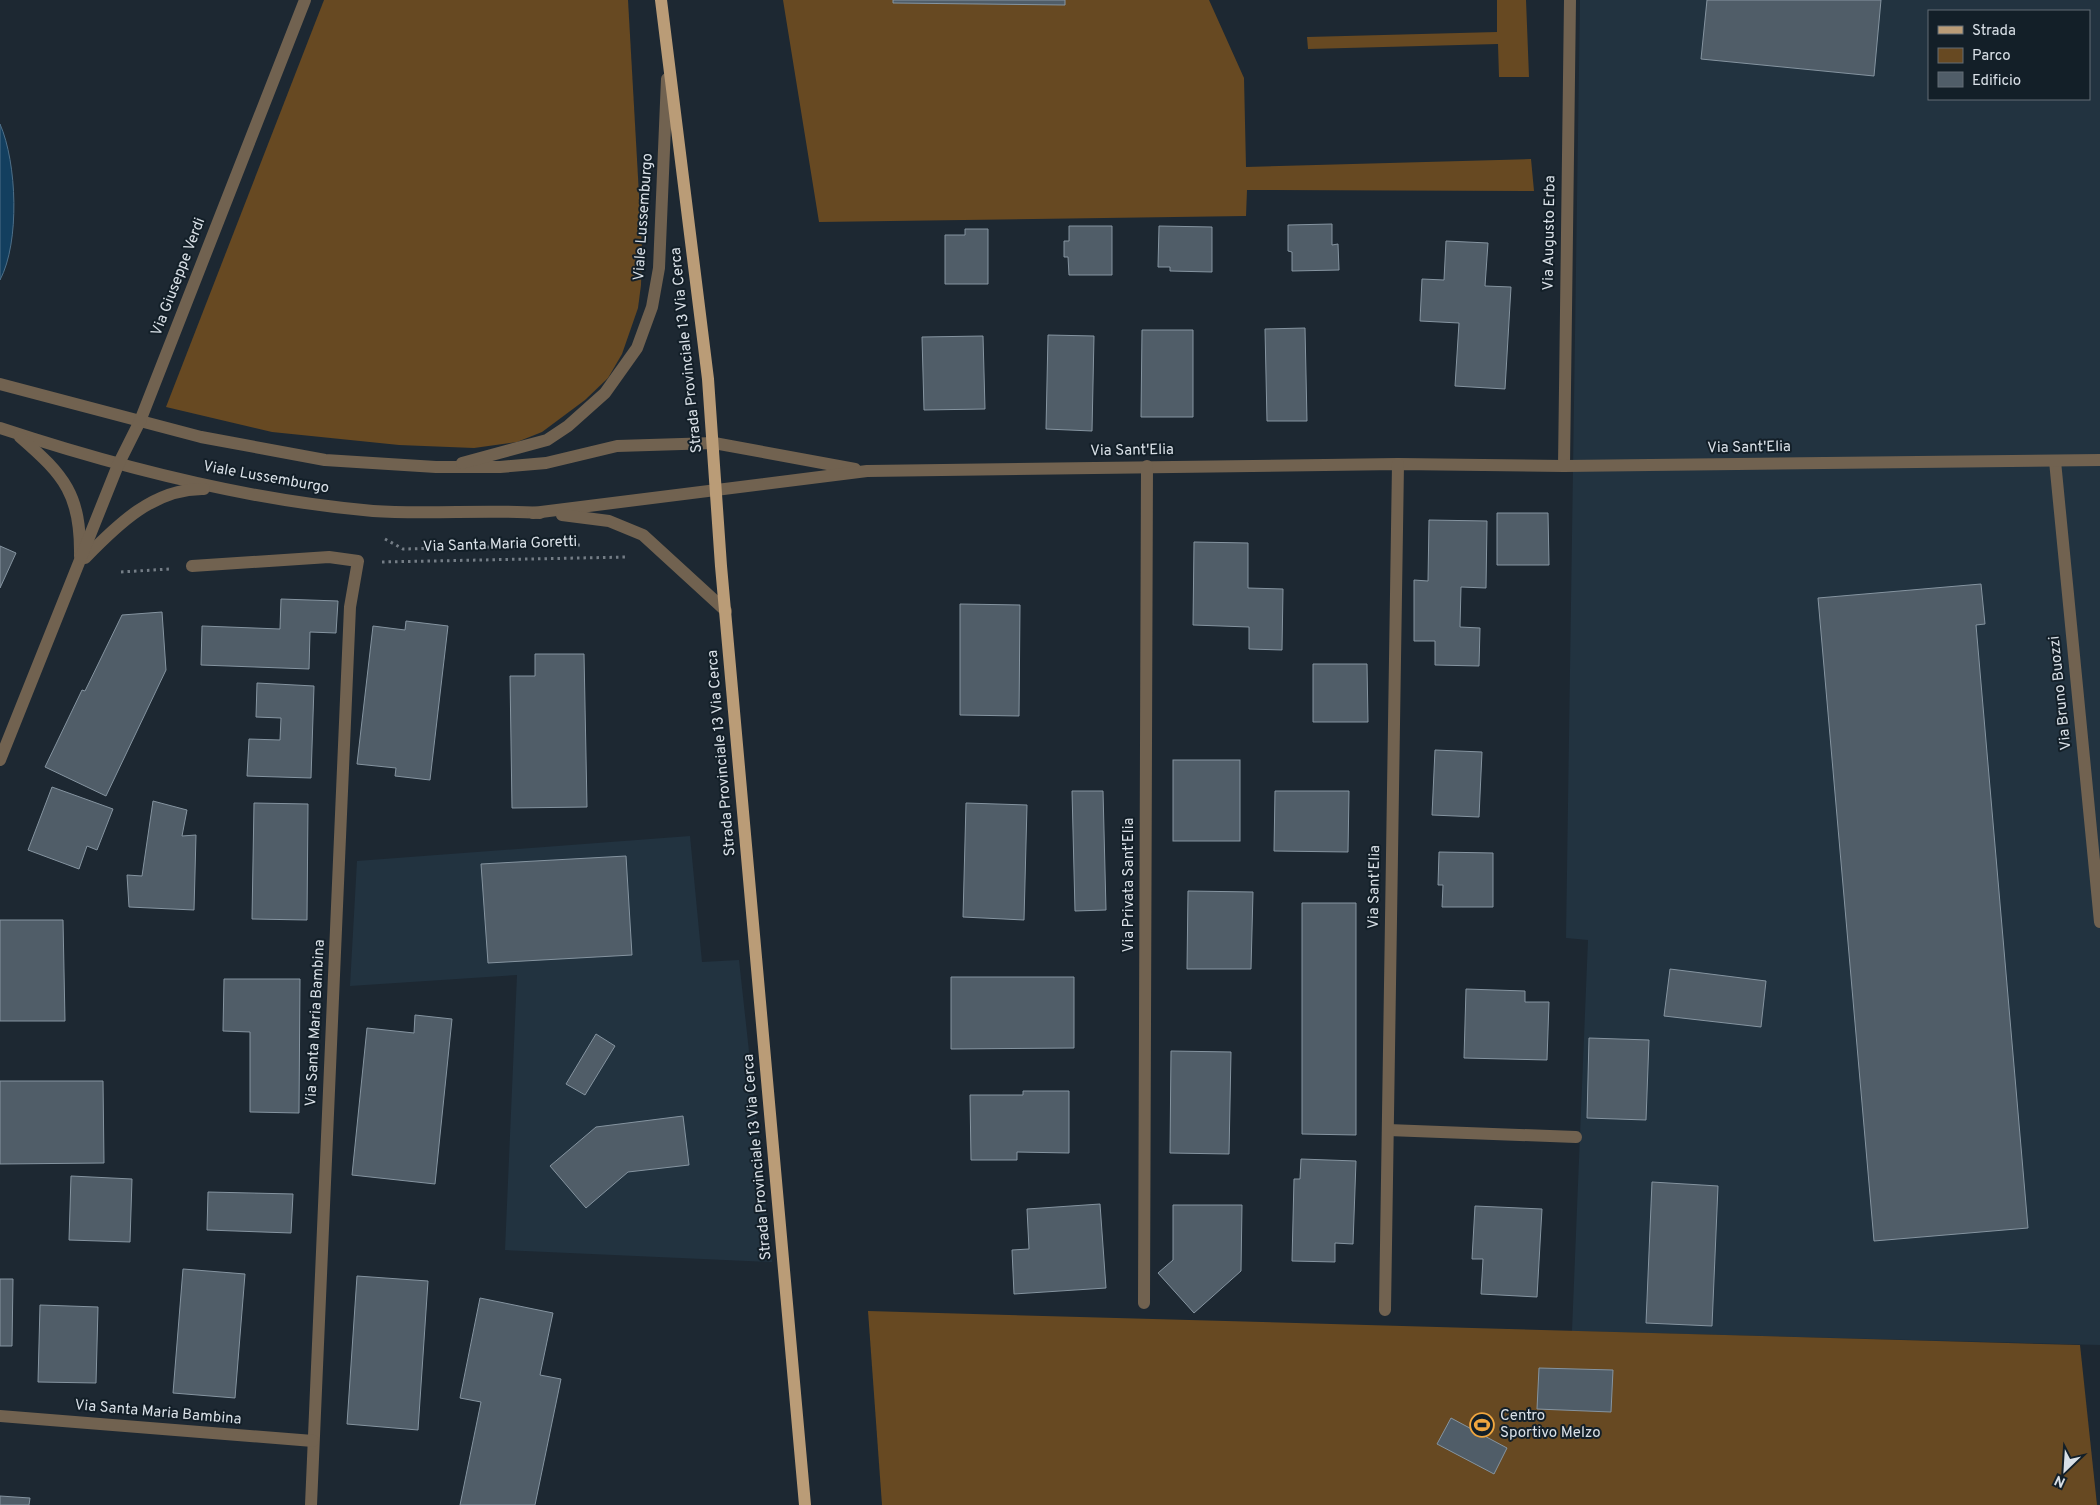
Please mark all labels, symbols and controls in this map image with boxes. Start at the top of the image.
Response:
legend [1928,10,2090,100]
text: Strada [1972,22,2016,41]
text: Parco [1972,47,2011,66]
text: Edificio [1972,72,2021,91]
street label: Viale Lussemburgo [630,153,658,281]
street label: Via Augusto Erba [1539,175,1561,291]
street label: Via Giuseppe Verdi [148,215,210,339]
street label: Strada Provinciale 13 Via Cerca [667,246,707,454]
street label: Via Sant'Elia [1707,438,1791,458]
street label: Via Sant'Elia [1090,441,1174,461]
street label: Viale Lussemburgo [201,458,331,498]
street label: Via Santa Maria Goretti [422,533,578,557]
street label: Via Bruno Buozzi [2046,635,2076,751]
street label: Strada Provinciale 13 Via Cerca [704,649,740,857]
street label: Via Privata Sant'Elia [1120,818,1139,952]
street label: Via Sant'Elia [1365,845,1385,929]
street label: Via Santa Maria Bambina [302,939,330,1107]
street label: Strada Provinciale 13 Via Cerca [740,1053,776,1261]
street label: Via Santa Maria Bambina [74,1396,242,1430]
place label: Centro Sportivo Melzo [1500,1407,1601,1443]
sports icon: Centro Sportivo Melzo [1469,1412,1495,1438]
north arrow [2040,1445,2090,1495]
text: N [2052,1471,2068,1490]

